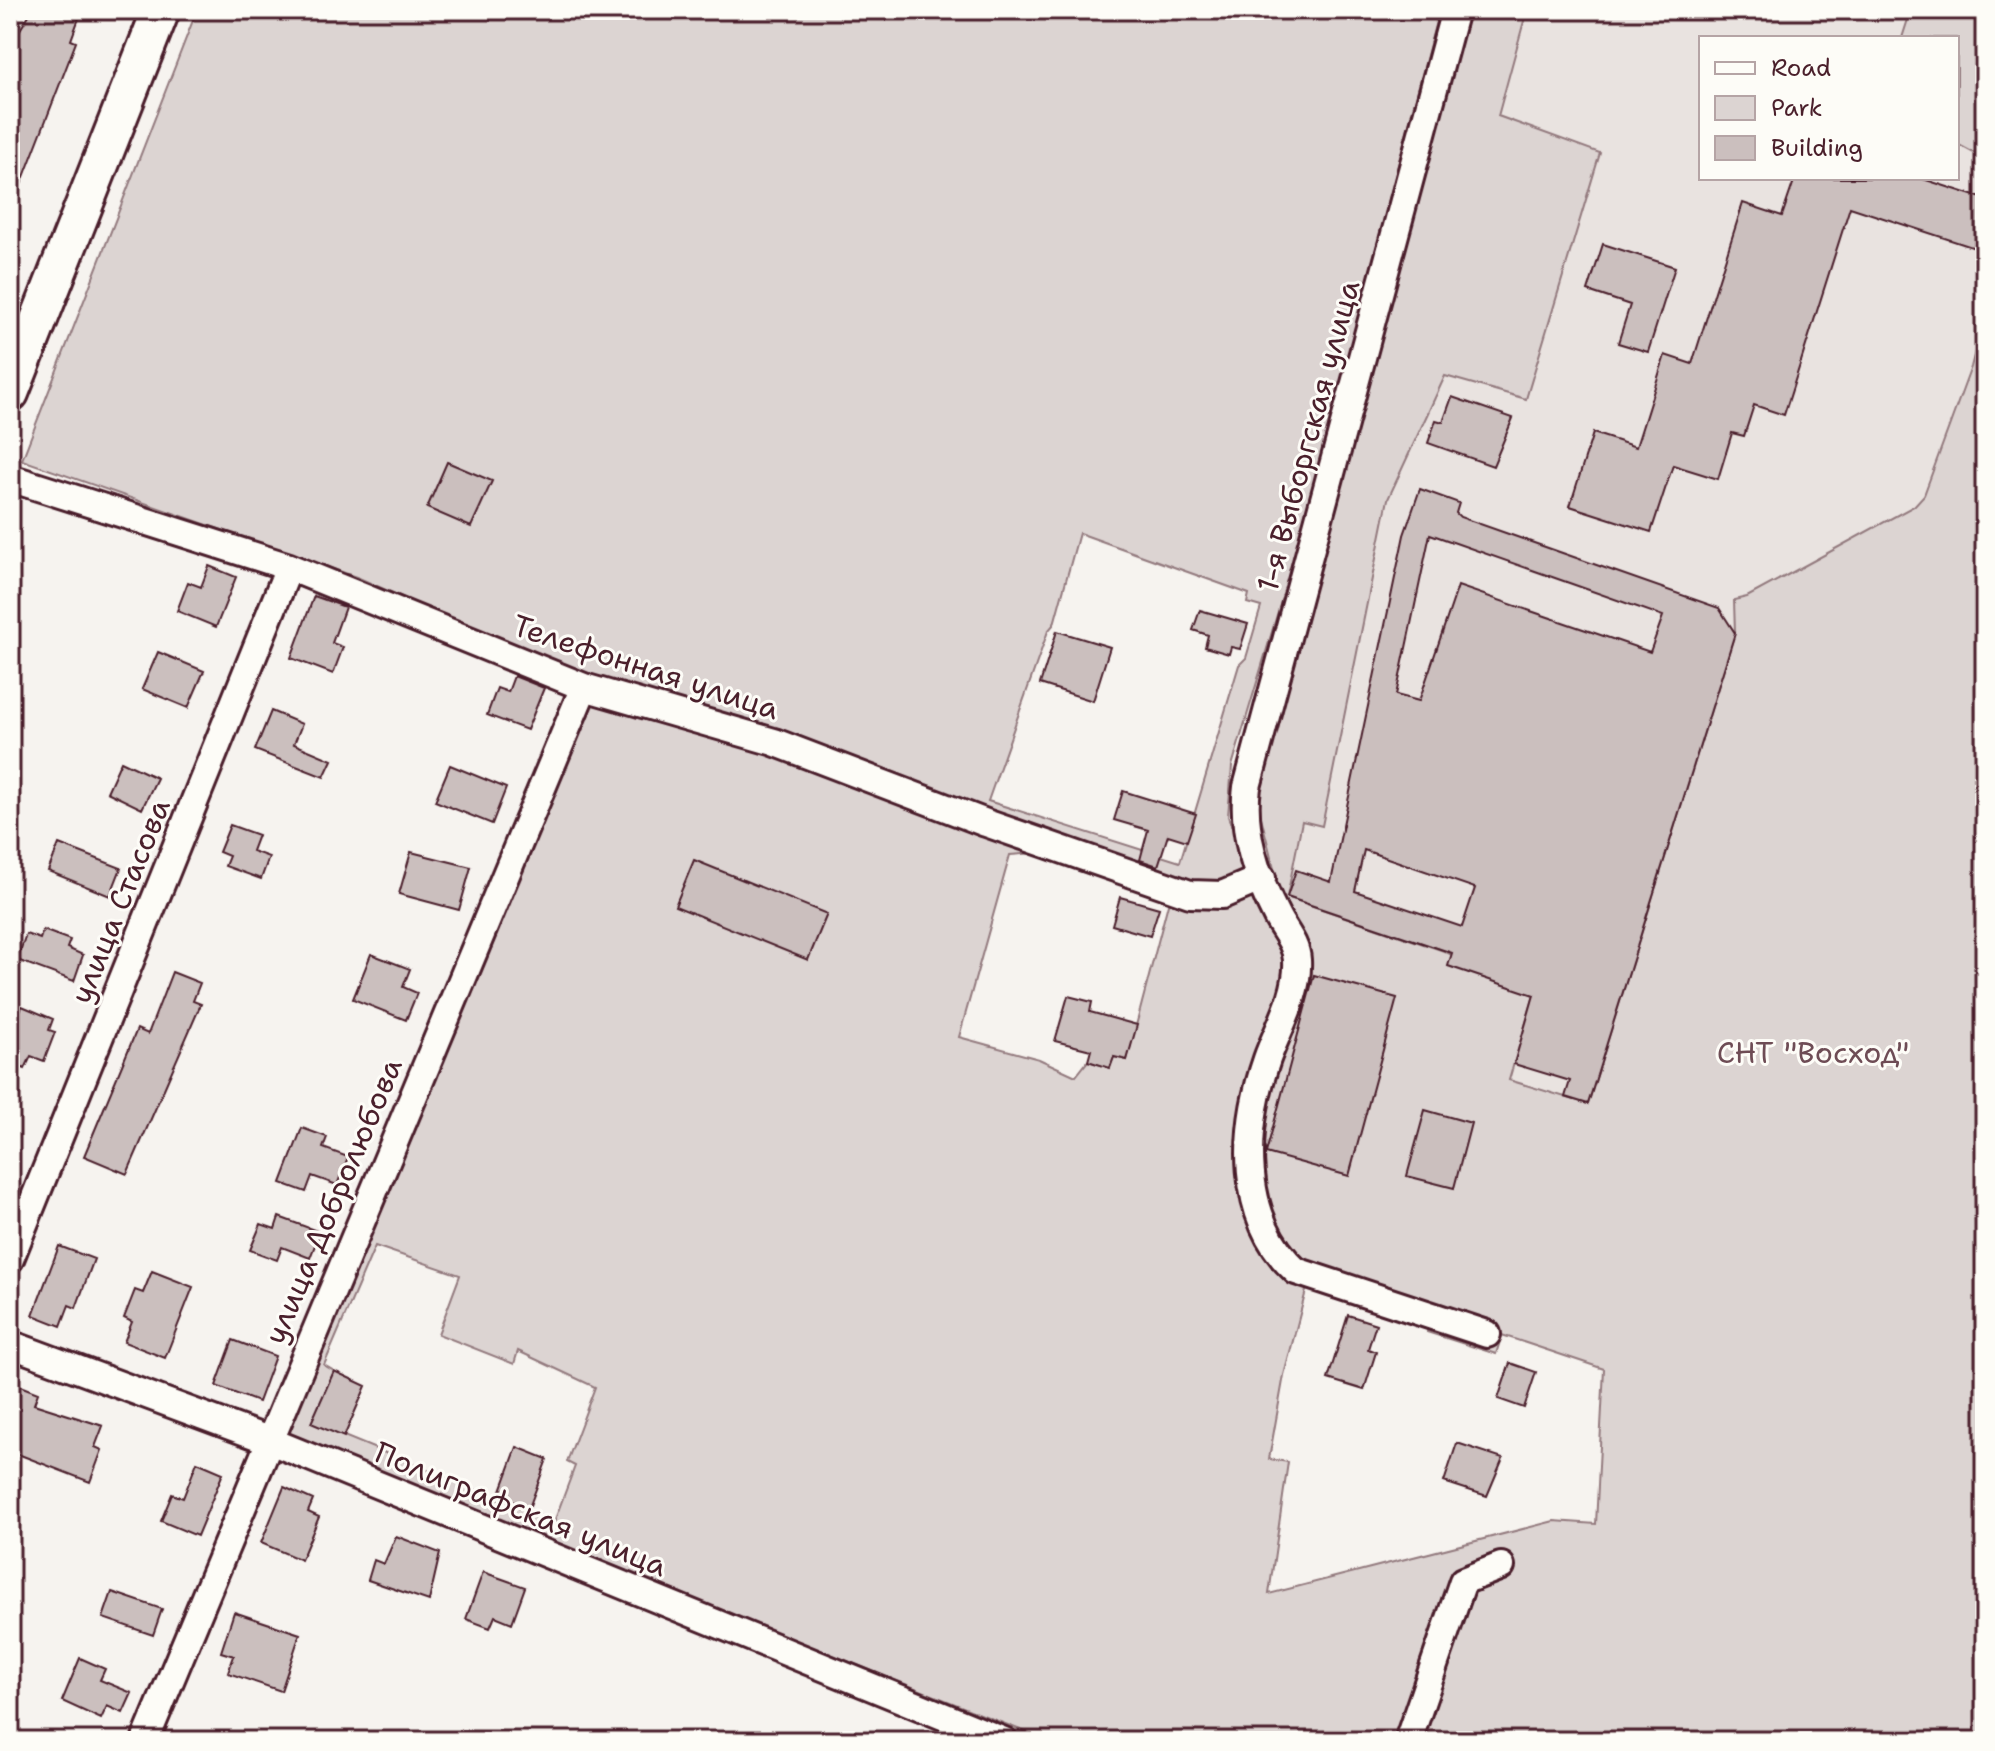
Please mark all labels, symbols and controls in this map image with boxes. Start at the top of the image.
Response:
legend [1699,36,1959,180]
text: Road [1771,52,1831,84]
text: Park [1771,92,1823,124]
text: Building [1771,132,1863,164]
street label: 1-я Выборгская улица [1247,275,1369,596]
street label: Телефонная улица [508,605,785,729]
street label: улица Стасова [60,792,180,1009]
park label: СНТ "Восход" [1717,1032,1909,1073]
street label: улица Добролюбова [254,1051,412,1350]
street label: Полиграфская улица [369,1432,673,1586]

